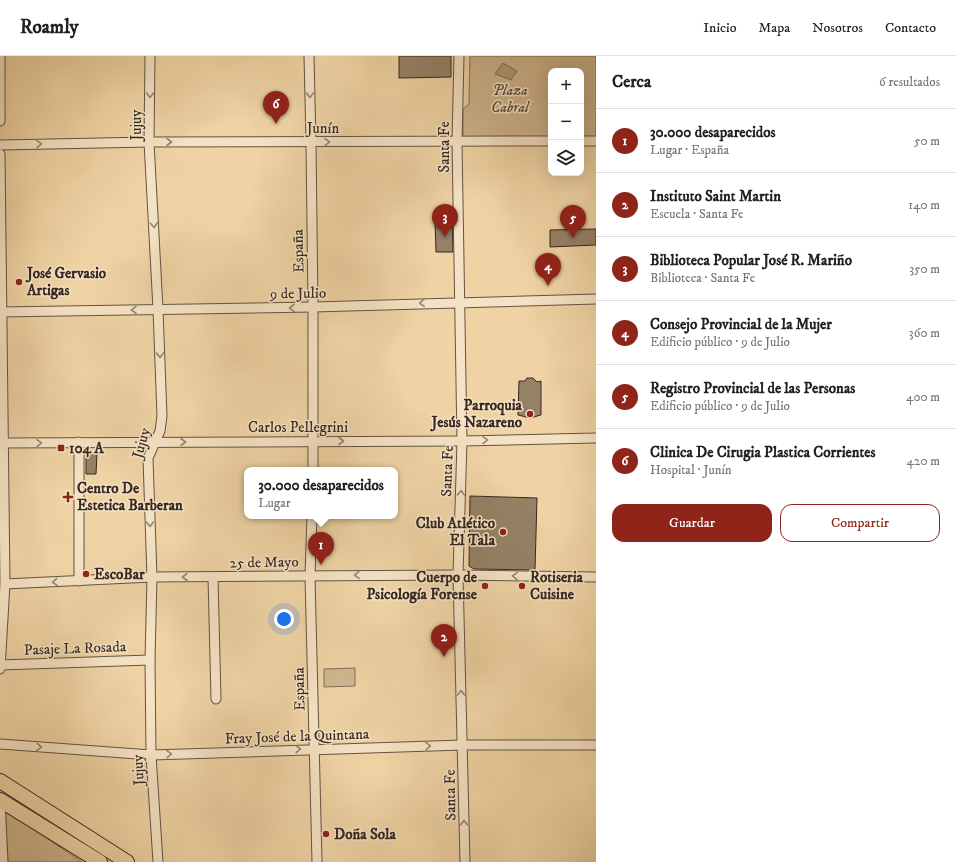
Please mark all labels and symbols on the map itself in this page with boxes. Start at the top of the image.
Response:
park label: Plaza Cabral [491,81,531,117]
pin: 6 [263,91,289,124]
one-way arrow [146,92,154,98]
one-way arrow [306,92,314,98]
street label: Jujuy [127,109,146,142]
street label: Junín [305,119,339,138]
street label: Santa Fe [435,121,454,173]
one-way arrow [166,138,172,146]
one-way arrow [324,138,330,146]
one-way arrow [36,140,42,148]
pin: 3 [432,204,458,237]
pin: 5 [560,205,586,238]
one-way arrow [149,222,158,228]
street label: España [289,228,308,273]
pin: 4 [535,253,561,286]
place label: José Gervasio Artigas [25,264,107,300]
marker: José Gervasio Artigas [14,277,24,287]
street label: 9 de Julio [269,284,326,304]
one-way arrow [419,299,425,308]
one-way arrow [289,303,295,312]
one-way arrow [131,306,137,314]
one-way arrow [156,352,164,358]
place label: Parroquia Jesús Nazareno [430,396,523,432]
marker: Parroquia Jesús Nazareno [525,409,535,419]
street label: Carlos Pellegrini [248,418,348,437]
street label: Jujuy [128,425,155,463]
one-way arrow [482,436,488,444]
one-way arrow [338,437,344,445]
one-way arrow [180,438,186,446]
one-way arrow [36,439,42,447]
place label: 104 A [69,439,104,458]
marker: 104 A [56,443,66,453]
street label: Santa Fe [437,445,458,497]
place label: Centro De Estetica Barberan [77,479,183,515]
one-way arrow [456,490,465,496]
marker: Centro De Estetica Barberan [62,491,74,503]
place label: Club Atlético El Tala [416,514,496,550]
one-way arrow [146,521,154,527]
marker: Club Atlético El Tala [498,527,508,537]
pin: 1 [308,532,334,565]
street label: 25 de Mayo [229,552,299,573]
place label: EscoBar [94,565,145,584]
place label: Cuerpo de Psicología Forense [367,568,478,604]
place label: Rotiseria Cuisine [530,568,584,604]
marker: EscoBar [81,569,91,579]
one-way arrow [354,571,360,579]
one-way arrow [512,572,518,580]
one-way arrow [182,573,188,581]
one-way arrow [52,578,58,586]
marker: Cuerpo de Psicología Forense [480,581,490,591]
marker: Rotiseria Cuisine [517,581,527,591]
your location [274,609,294,629]
pin: 2 [431,624,457,657]
street label: Pasaje La Rosada [24,637,127,660]
street label: España [290,666,309,711]
one-way arrow [457,690,465,696]
street label: Fray José de la Quintana [224,724,370,749]
one-way arrow [36,742,42,751]
one-way arrow [425,742,431,750]
one-way arrow [295,745,302,754]
one-way arrow [166,750,172,759]
street label: Jujuy [128,753,149,788]
street label: Santa Fe [441,769,460,821]
one-way arrow [460,820,468,826]
place label: Doña Sola [334,825,397,844]
marker: Doña Sola [321,829,331,839]

